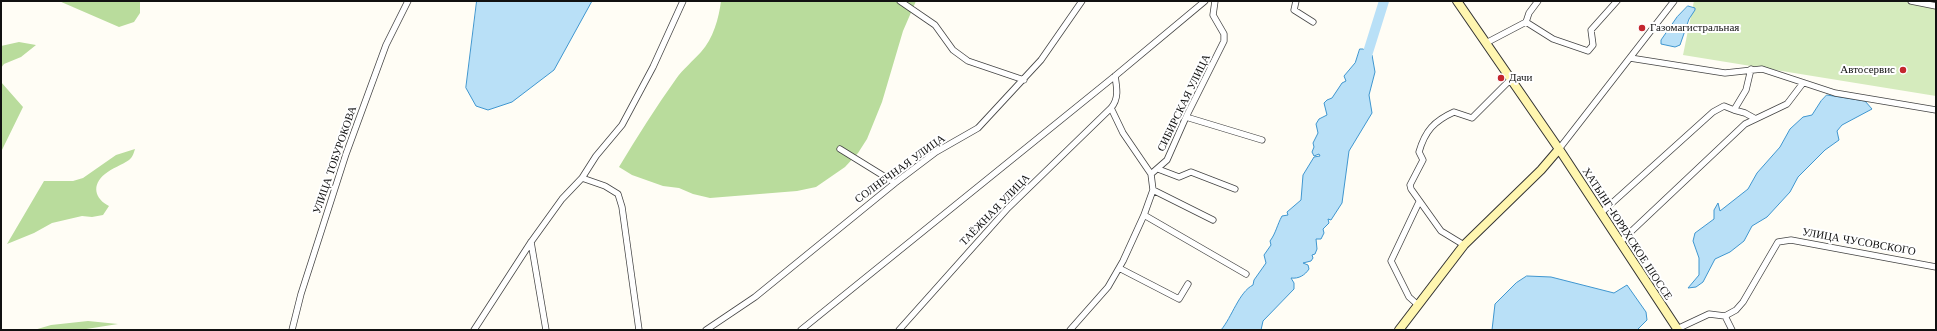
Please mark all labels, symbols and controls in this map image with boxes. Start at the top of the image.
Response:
place label: Газомагистральная [1650,21,1739,35]
marker: Газомагистральная [1637,23,1647,33]
street label: СИБИРСКАЯ УЛИЦА [1155,52,1213,154]
place label: Автосервис [1840,63,1895,77]
marker: Автосервис [1898,65,1908,75]
place label: Дачи [1509,71,1532,85]
marker: Дачи [1496,73,1506,83]
street label: УЛИЦА ТОБУРОКОВА [310,104,360,216]
street label: СОЛНЕЧНАЯ УЛИЦА [852,132,948,206]
street label: ХАТЫНГ-ЮРЯХСКОЕ ШОССЕ [1579,165,1675,303]
street label: ТАЁЖНАЯ УЛИЦА [957,171,1033,249]
street label: УЛИЦА ЧУСОВСКОГО [1801,226,1917,258]

